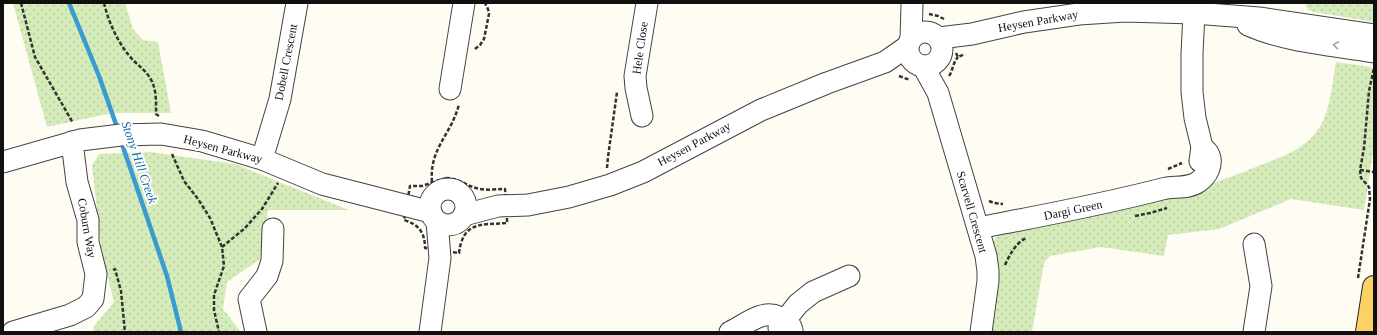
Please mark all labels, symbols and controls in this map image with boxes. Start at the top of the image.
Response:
street label: Heysen Parkway [997,7,1079,35]
street label: Hele Close [629,21,651,75]
street label: Dobell Crescent [272,22,300,101]
one-way arrow [1332,41,1339,50]
water label: Stony Hill Creek [118,119,161,206]
street label: Heysen Parkway [655,119,733,169]
street label: Heysen Parkway [182,132,264,166]
street label: Scarvell Crescent [954,170,991,255]
street label: Coburn Way [75,197,99,259]
street label: Dargi Green [1042,197,1104,223]

